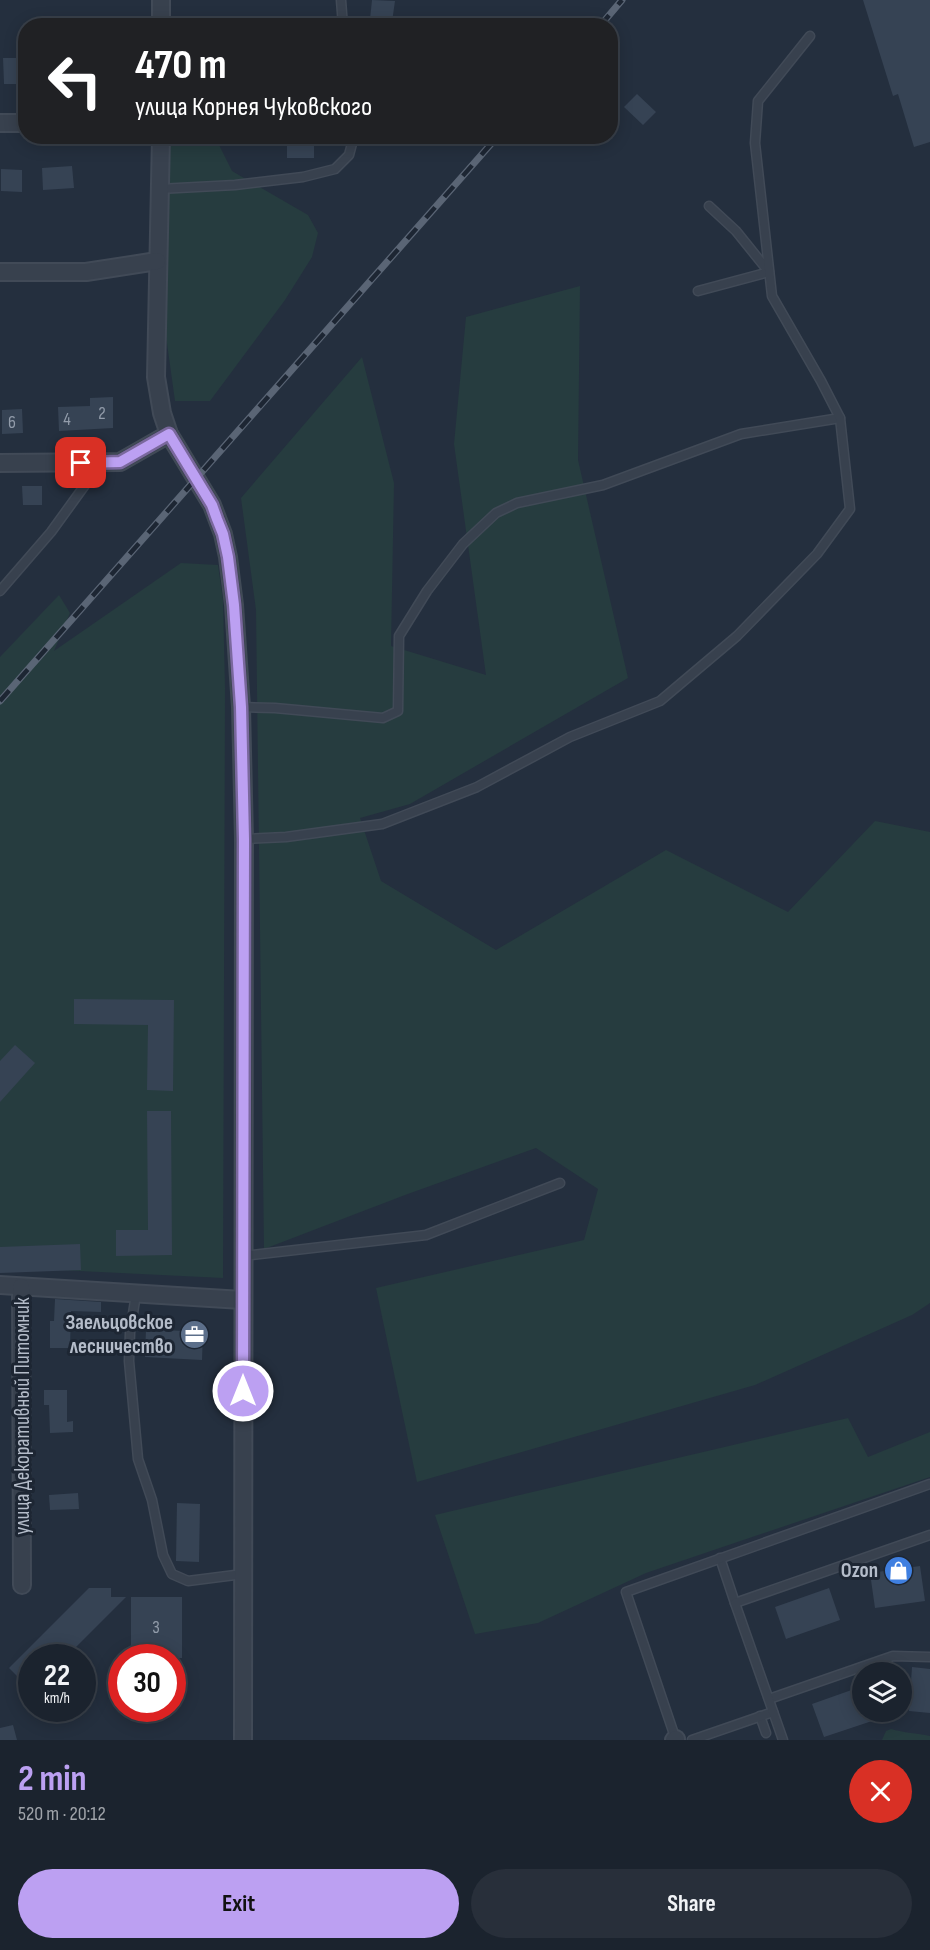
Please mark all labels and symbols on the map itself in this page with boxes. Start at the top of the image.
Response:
house number: 2 [98,403,106,424]
house number: 4 [63,409,71,430]
house number: 6 [8,412,16,433]
pin [55,437,106,488]
street label: улица Декоративный Питомник [10,1297,35,1535]
place label: Заельцовское лесничество [65,1310,173,1359]
office icon: Заельцовское лесничество [178,1318,210,1350]
position arrow [211,1359,275,1423]
shop icon: Ozon [883,1554,915,1586]
place label: Ozon [841,1558,878,1583]
house number: 3 [152,1617,160,1638]
speed limit sign: 30 [108,1644,186,1722]

